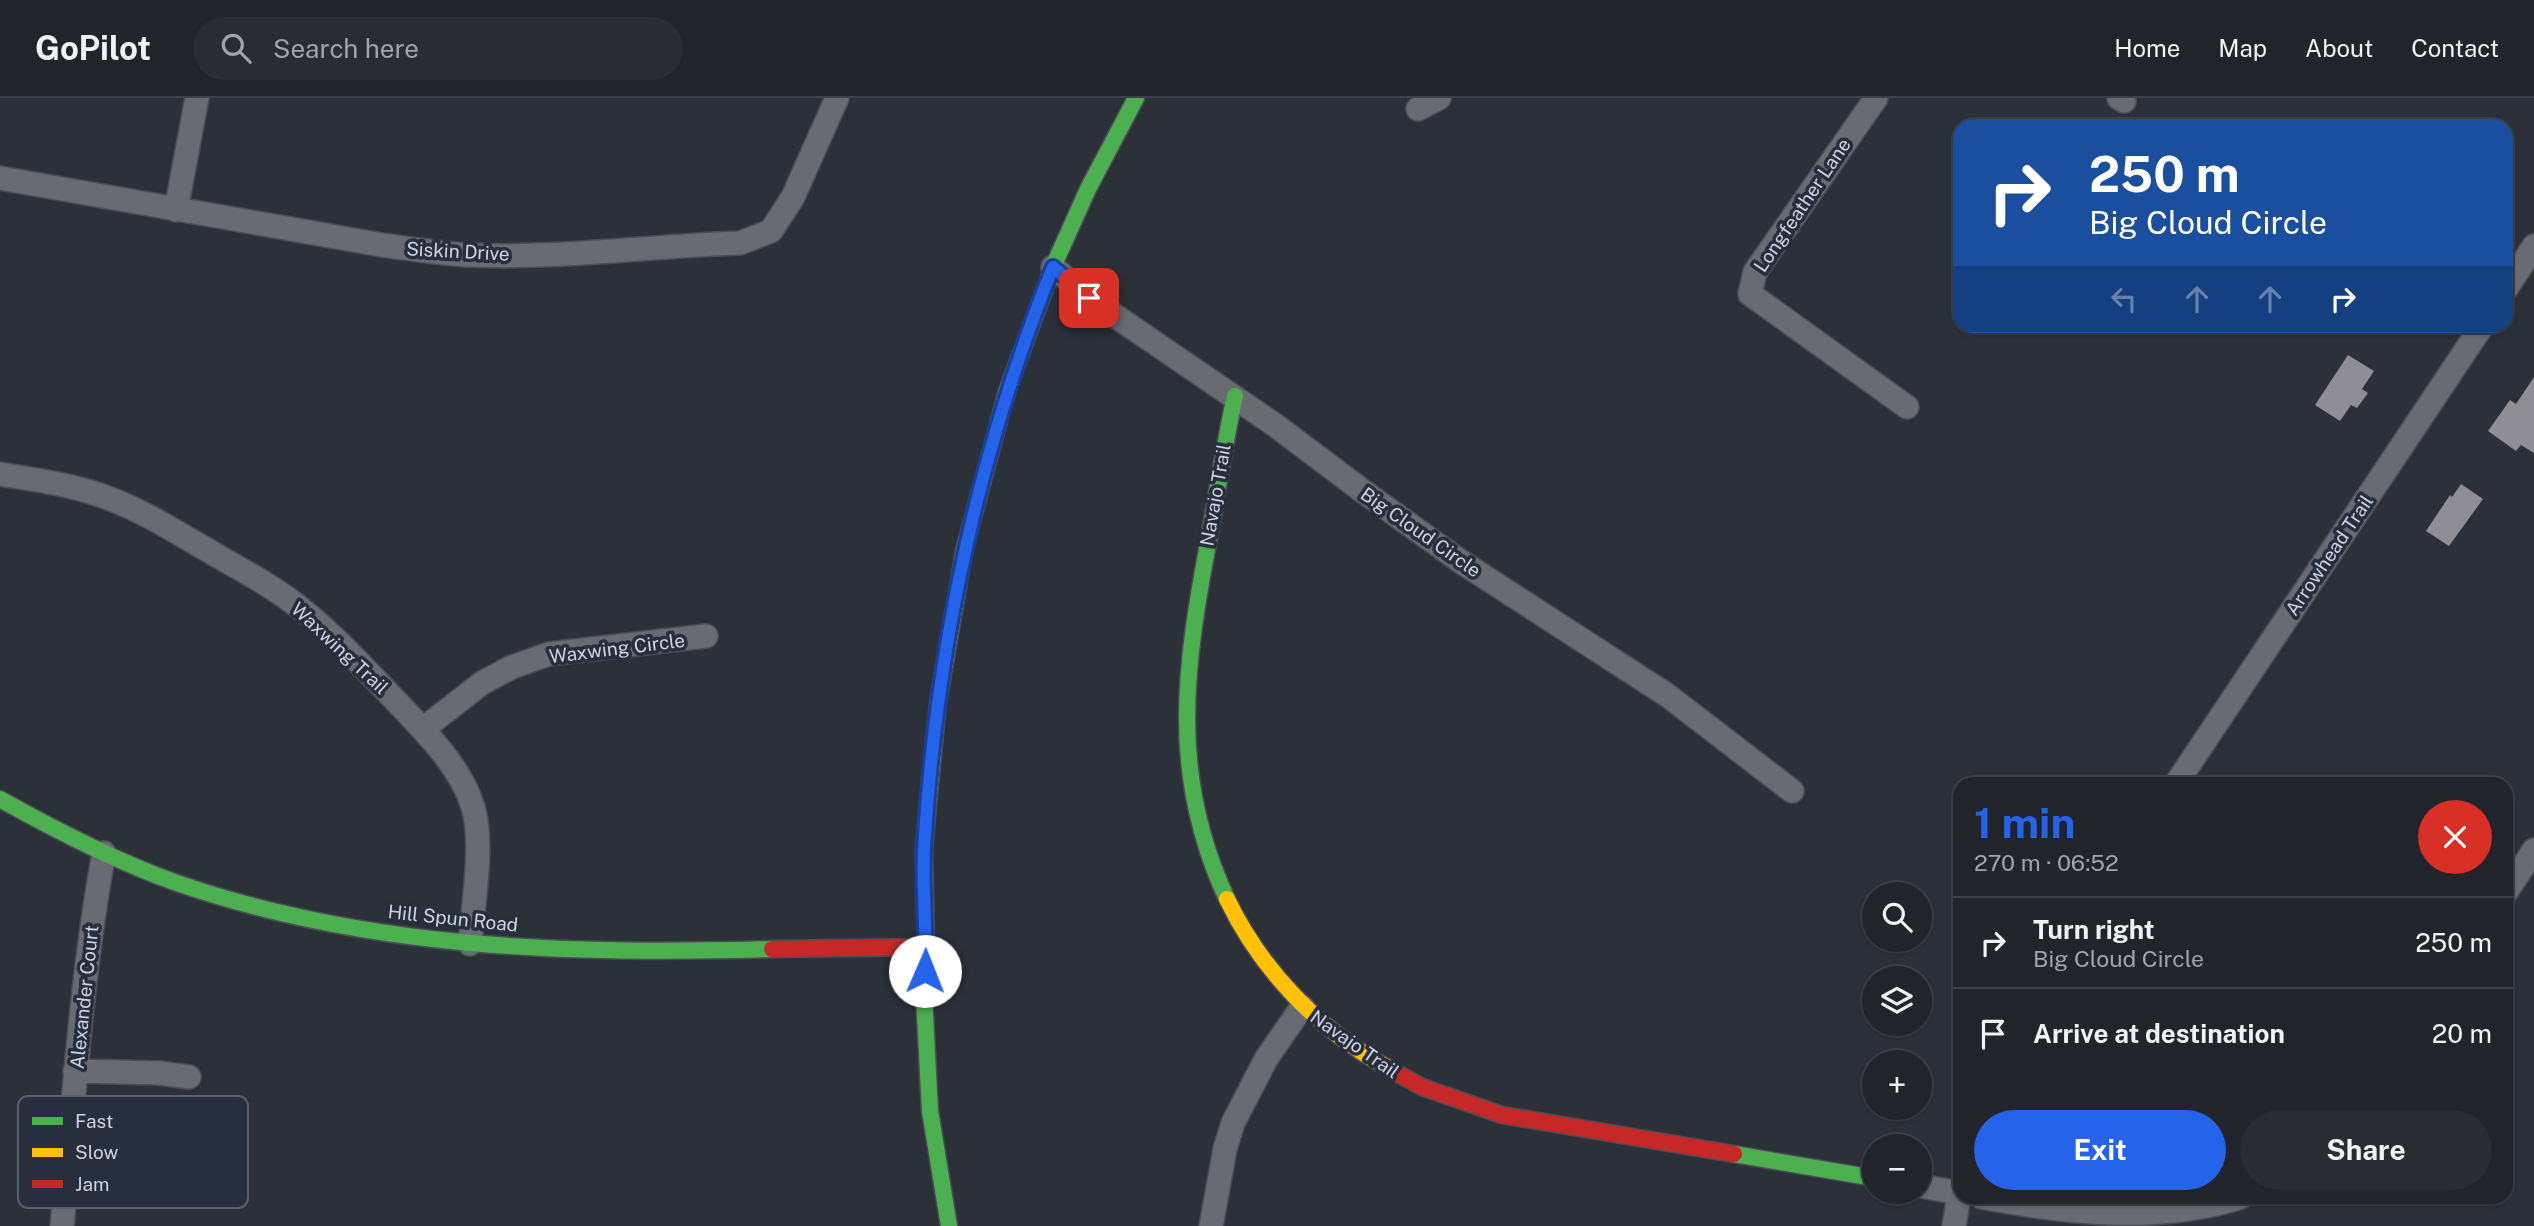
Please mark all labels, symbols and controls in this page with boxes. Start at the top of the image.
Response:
search box [193,17,683,80]
text: GoPilot [35,29,151,67]
icon: search [217,29,255,67]
text: Search here [273,33,419,64]
text: Home [2114,34,2180,62]
text: Map [2218,34,2267,62]
text: About [2305,34,2373,62]
text: Contact [2411,34,2499,62]
street label: Longfeather Lane [1749,134,1855,276]
text: 250 m [2089,145,2240,203]
icon: right [1974,147,2065,238]
text: Big Cloud Circle [2089,204,2327,241]
street label: Siskin Drive [406,237,510,265]
pin [1059,268,1119,328]
icon: arrive [1070,279,1108,317]
icon: left [2105,280,2143,318]
icon: ahead [2178,280,2216,318]
icon: ahead [2251,280,2289,318]
icon: right [2324,280,2362,318]
street label: Navajo Trail [1195,442,1235,548]
street label: Big Cloud Circle [1357,482,1485,582]
street label: Arrowhead Trail [2281,491,2377,619]
street label: Waxwing Trail [287,598,393,698]
street label: Waxwing Circle [548,629,686,667]
text: 1 min [1974,798,2075,847]
button: close [2418,800,2492,874]
text: 270 m · 06:52 [1974,849,2119,876]
map controls [1862,882,1932,1204]
button: search [1862,882,1932,952]
street label: Hill Spun Road [387,900,519,936]
text: Turn right [2033,914,2155,945]
street label: Alexander Court [66,924,102,1070]
icon: right [1974,924,2012,962]
text: 250 m [2415,927,2492,958]
position arrow [888,934,962,1008]
text: Big Cloud Circle [2033,945,2204,972]
button: layers [1862,966,1932,1036]
street label: Navajo Trail [1306,1005,1404,1083]
icon: arrive [1974,1015,2012,1053]
text: Arrive at destination [2033,1018,2285,1049]
text: 20 m [2432,1018,2492,1049]
button: + [1862,1050,1932,1120]
legend [18,1096,248,1208]
text: Fast [75,1110,113,1132]
button: Exit [1974,1110,2226,1190]
button: Share [2240,1110,2492,1190]
button: − [1862,1134,1932,1204]
text: Slow [75,1141,119,1163]
text: Jam [75,1173,109,1195]

